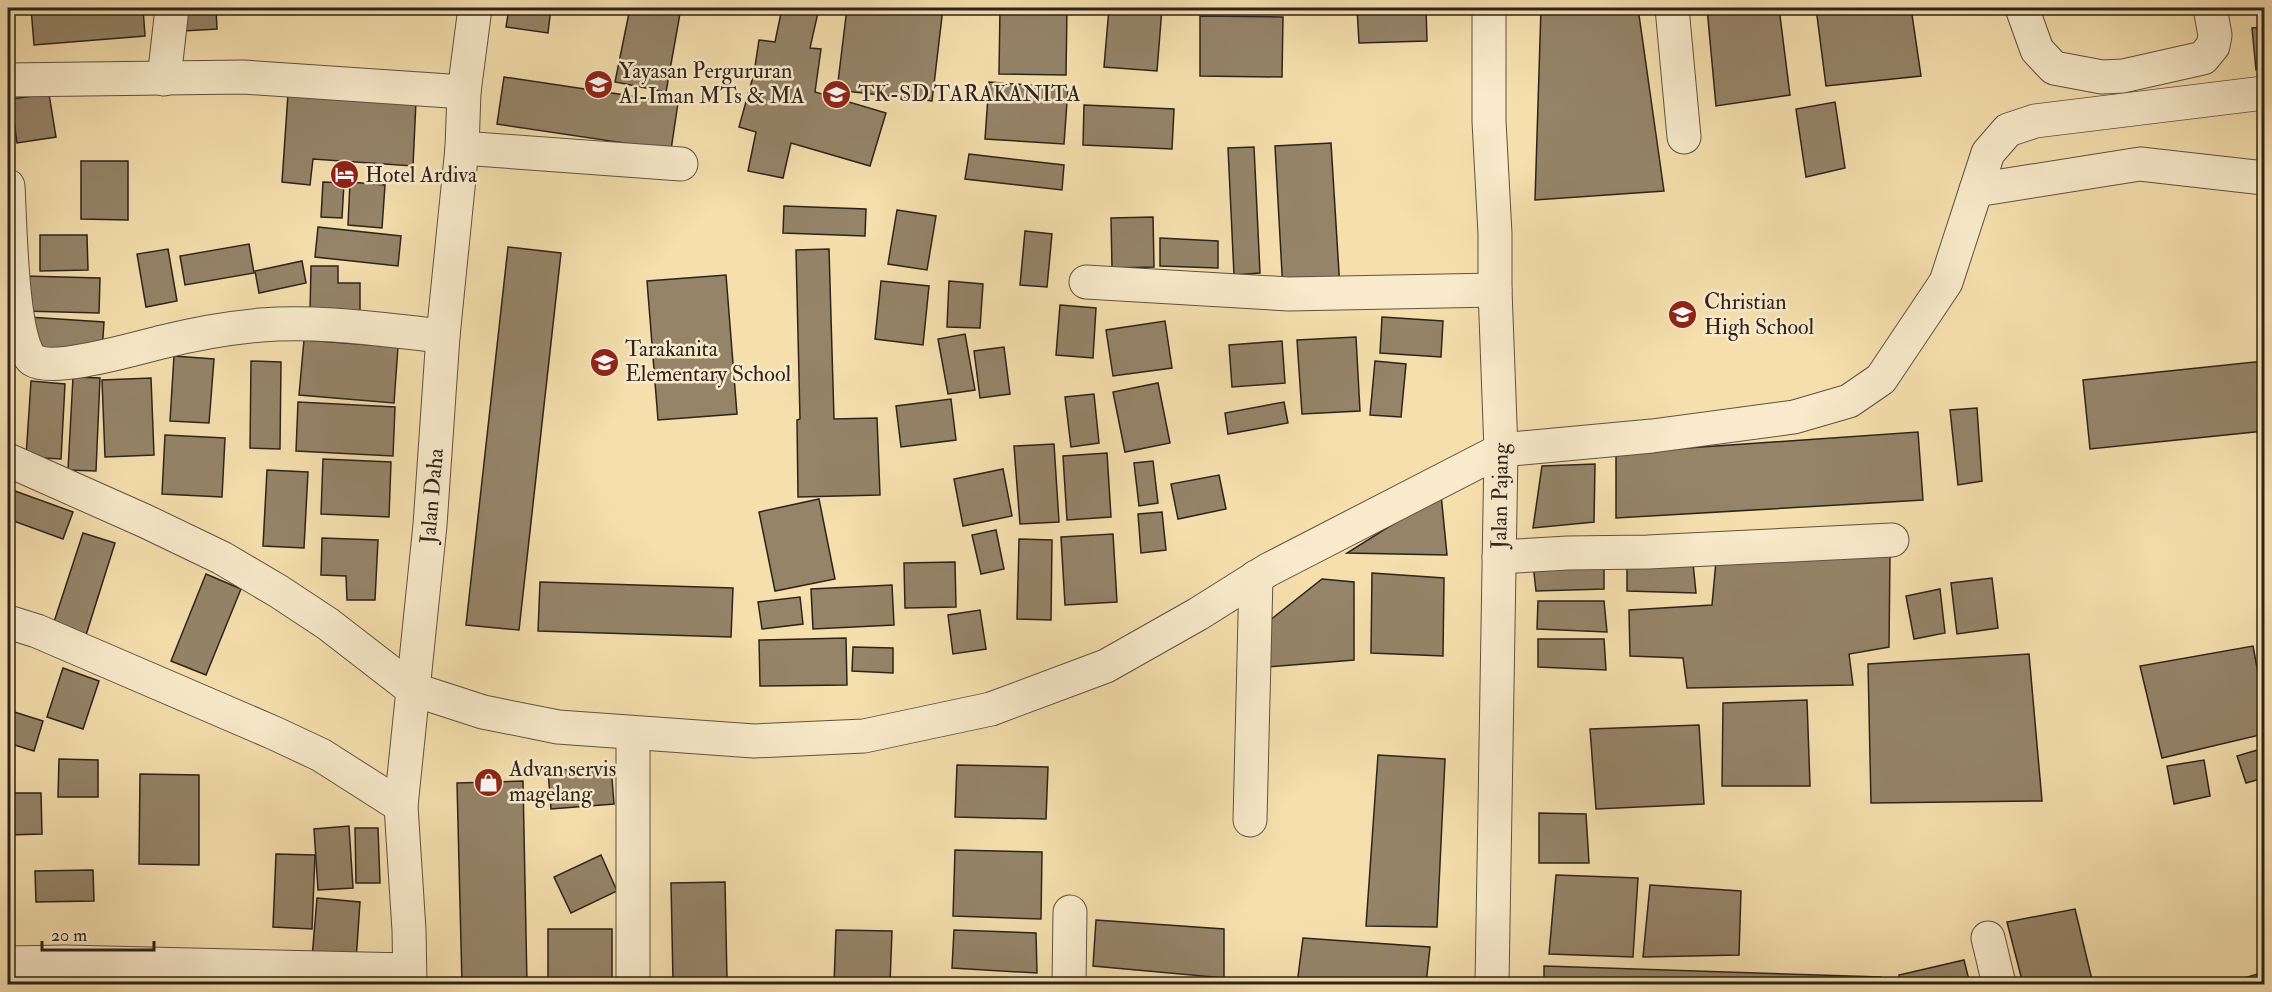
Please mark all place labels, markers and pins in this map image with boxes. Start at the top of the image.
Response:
place label: Yayasan Pergururan Al-Iman MTs & MA [618,57,805,110]
school or university icon: Yayasan Pergururan Al-Iman MTs & MA [582,68,614,100]
school or university icon: TK-SD TARAKANITA [821,78,853,110]
place label: TK-SD TARAKANITA [858,80,1081,108]
hotel icon: Hotel Ardiva [328,159,360,191]
place label: Hotel Ardiva [365,161,478,189]
place label: Christian High School [1704,288,1815,341]
school or university icon: Christian High School [1667,299,1699,331]
place label: Tarakanita Elementary School [625,335,791,388]
school or university icon: Tarakanita Elementary School [588,346,620,378]
place label: Advan servis magelang [508,755,616,808]
shop icon: Advan servis magelang [472,766,504,798]

